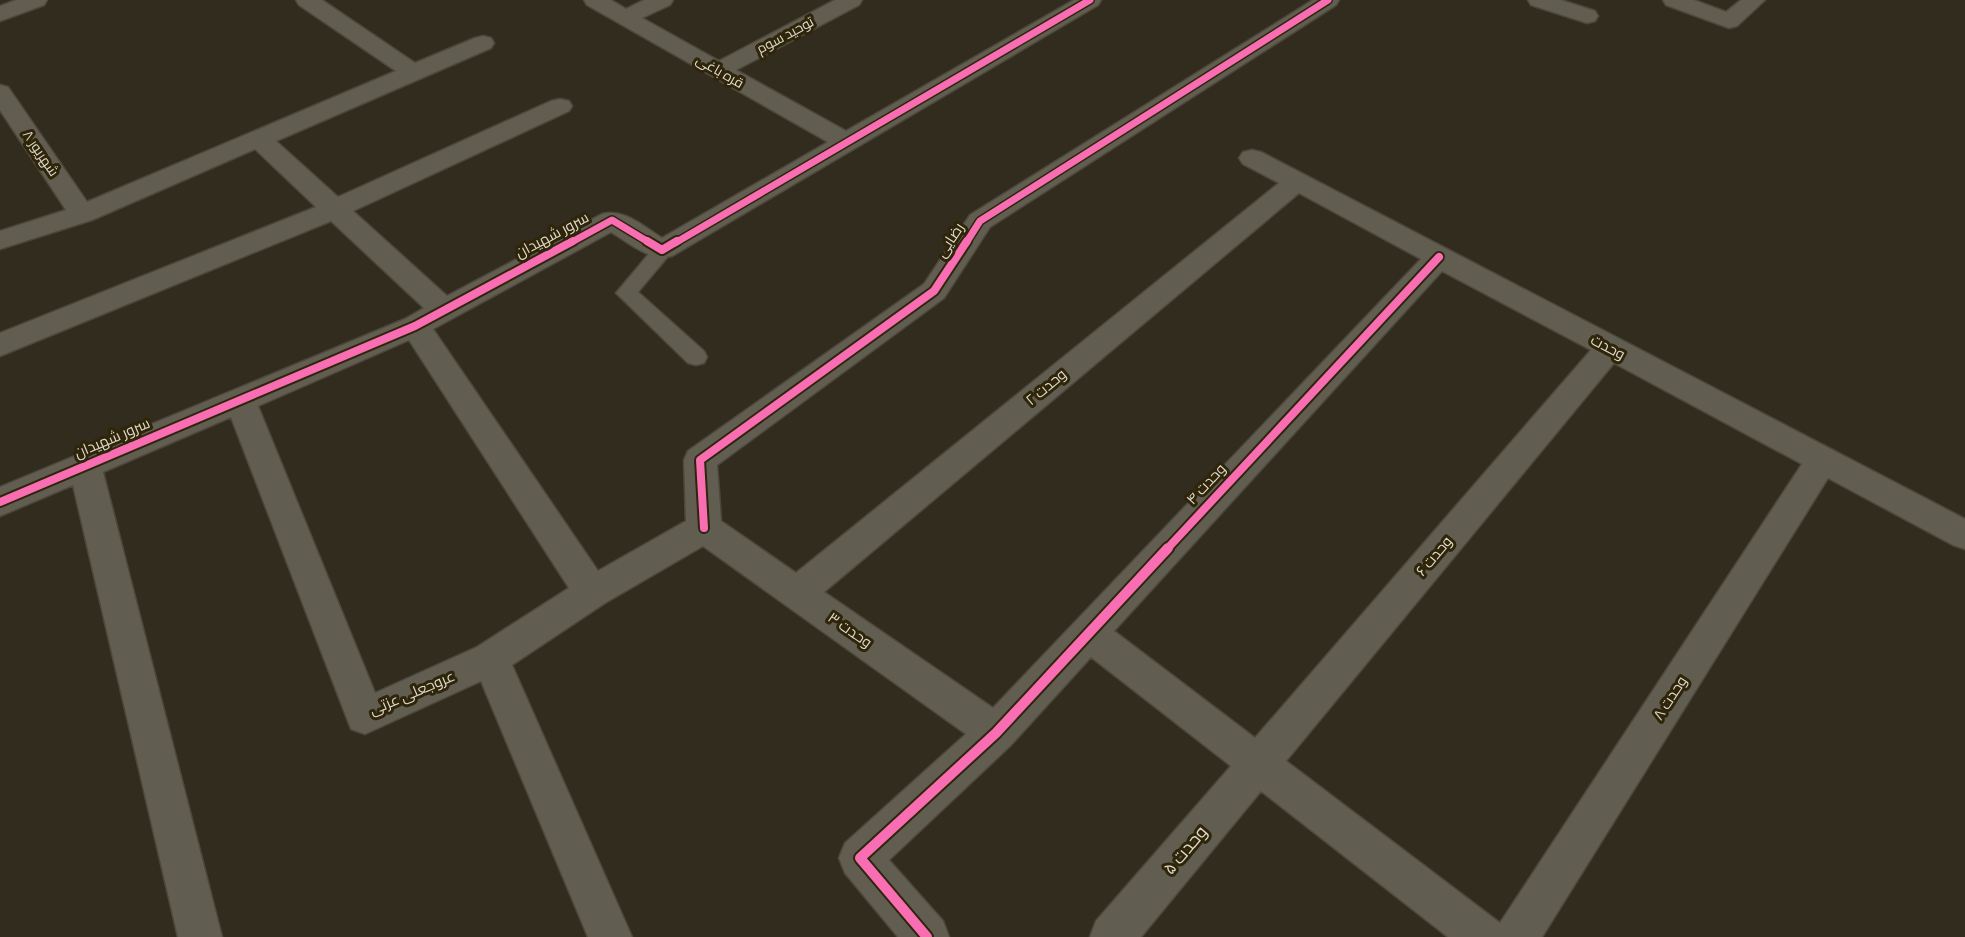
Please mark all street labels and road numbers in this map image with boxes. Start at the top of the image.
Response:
street label: توحید سوم [752,11,817,58]
street label: قره باغی [693,48,748,92]
street label: ۸ شهریور [19,125,65,180]
street label: سرور شهیدان [510,205,592,263]
street label: رضایی [929,217,969,261]
street label: وحدت [1587,327,1630,364]
street label: وحدت ۲ [1020,362,1071,410]
street label: سرور شهیدان [70,410,153,463]
street label: وحدت ۴ [1180,457,1230,509]
street label: وحدت ۶ [1409,530,1457,580]
street label: وحدت ۳ [824,605,878,652]
street label: عروجعلی عزتی [365,663,458,720]
street label: وحدت ۸ [1646,670,1692,724]
street label: وحدت ۵ [1155,818,1213,880]

